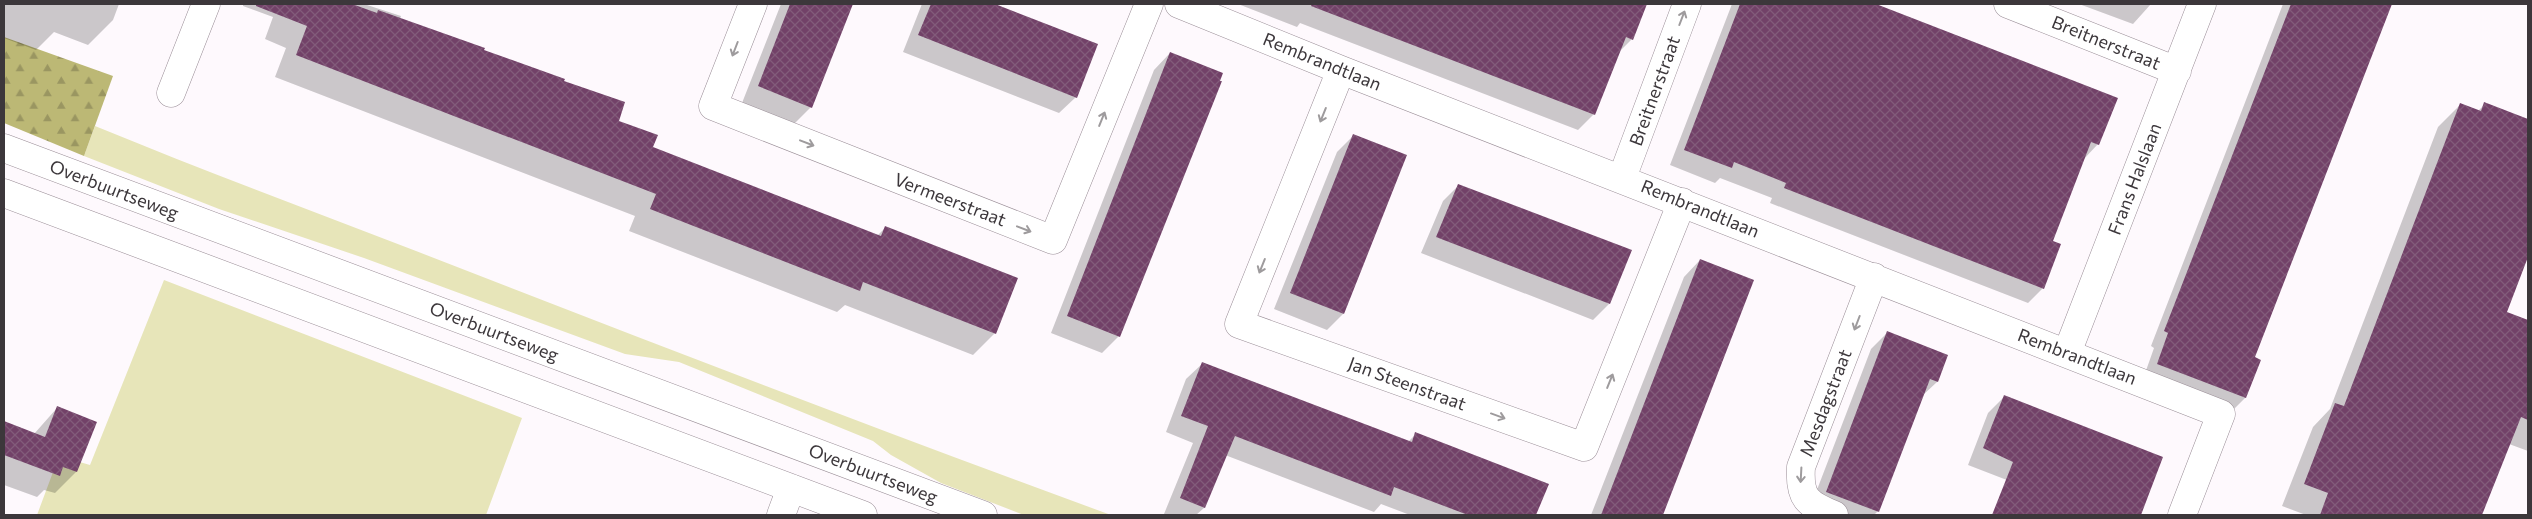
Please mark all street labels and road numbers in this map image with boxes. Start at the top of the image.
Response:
street label: Breitnerstraat [2049,10,2164,74]
street label: Rembrandtlaan [1260,27,1385,95]
street label: Breitnerstraat [1624,33,1684,149]
street label: Frans Halslaan [2103,120,2165,238]
street label: Overbuurtseweg [47,154,182,224]
street label: Vermeerstraat [891,168,1009,230]
street label: Rembrandtlaan [1638,174,1763,242]
street label: Overbuurtseweg [427,296,562,366]
street label: Rembrandtlaan [2015,323,2140,389]
street label: Mesdagstraat [1795,346,1856,459]
street label: Jan Steenstraat [1345,352,1469,415]
street label: Overbuurtseweg [806,438,941,508]

